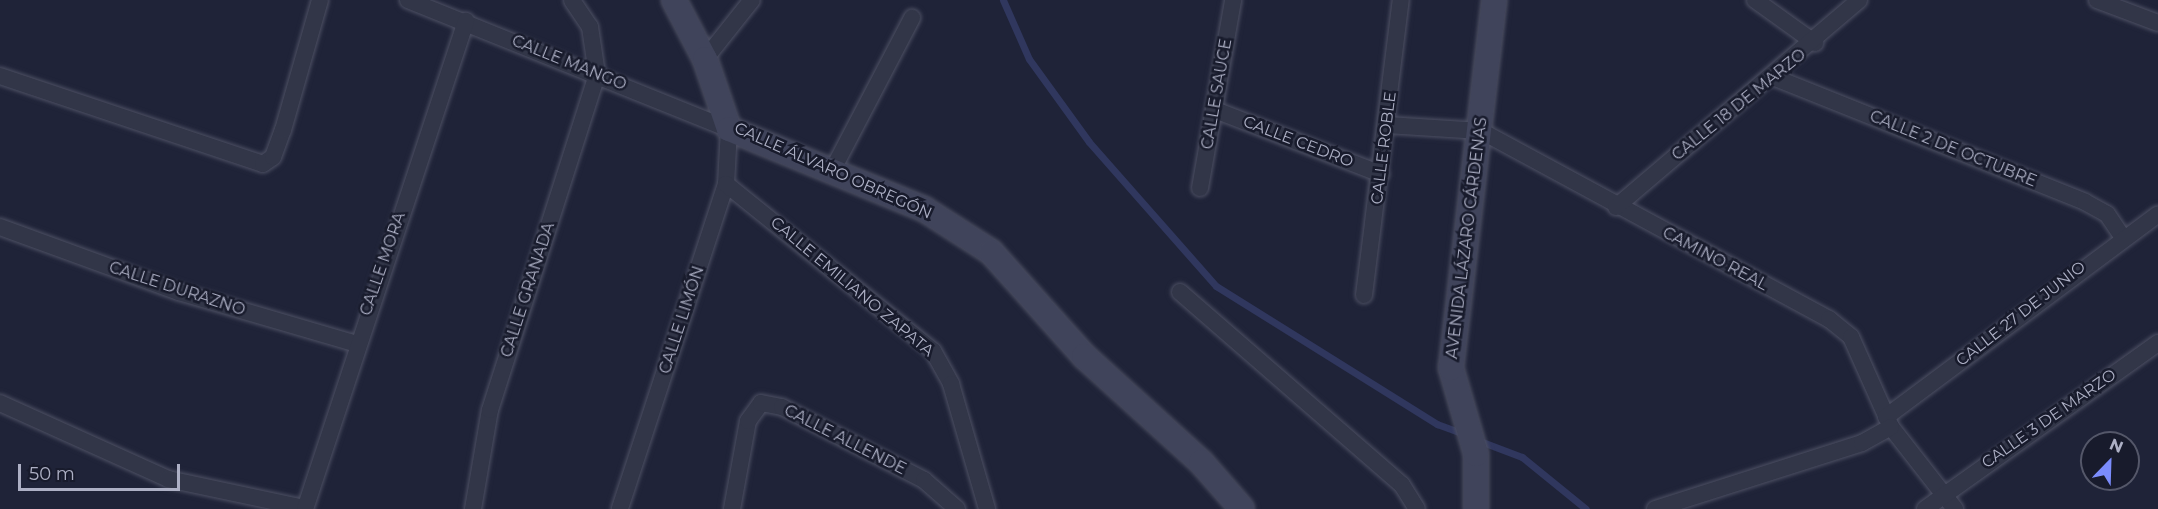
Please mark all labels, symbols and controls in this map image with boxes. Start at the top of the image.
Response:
street label: CALLE MANGO [509,31,629,95]
street label: CALLE SAUCE [1198,37,1236,151]
street label: CALLE 18 DE MARZO [1668,45,1810,165]
street label: CALLE ROBLE [1368,91,1400,205]
street label: CALLE 2 DE OCTUBRE [1867,107,2039,191]
street label: CALLE CEDRO [1240,112,1356,172]
street label: AVENIDA LÁZARO CÁRDENAS [1443,116,1491,360]
street label: CALLE ÁLVARO OBREGÓN [731,119,935,223]
street label: CALLE MORA [356,210,410,318]
street label: CALLE EMILIANO ZAPATA [767,213,937,361]
street label: CALLE GRANADA [497,220,559,360]
street label: CAMINO REAL [1659,223,1771,295]
street label: CALLE 27 DE JUNIO [1952,257,2090,371]
street label: CALLE DURAZNO [106,258,248,320]
street label: CALLE LIMÓN [656,264,708,376]
street label: CALLE 3 DE MARZO [1978,365,2120,473]
street label: CALLE ALLENDE [781,401,909,479]
north arrow [2080,431,2140,491]
text: N [2107,435,2126,457]
scale bar [21,452,183,490]
text: 50 m [29,463,75,485]

